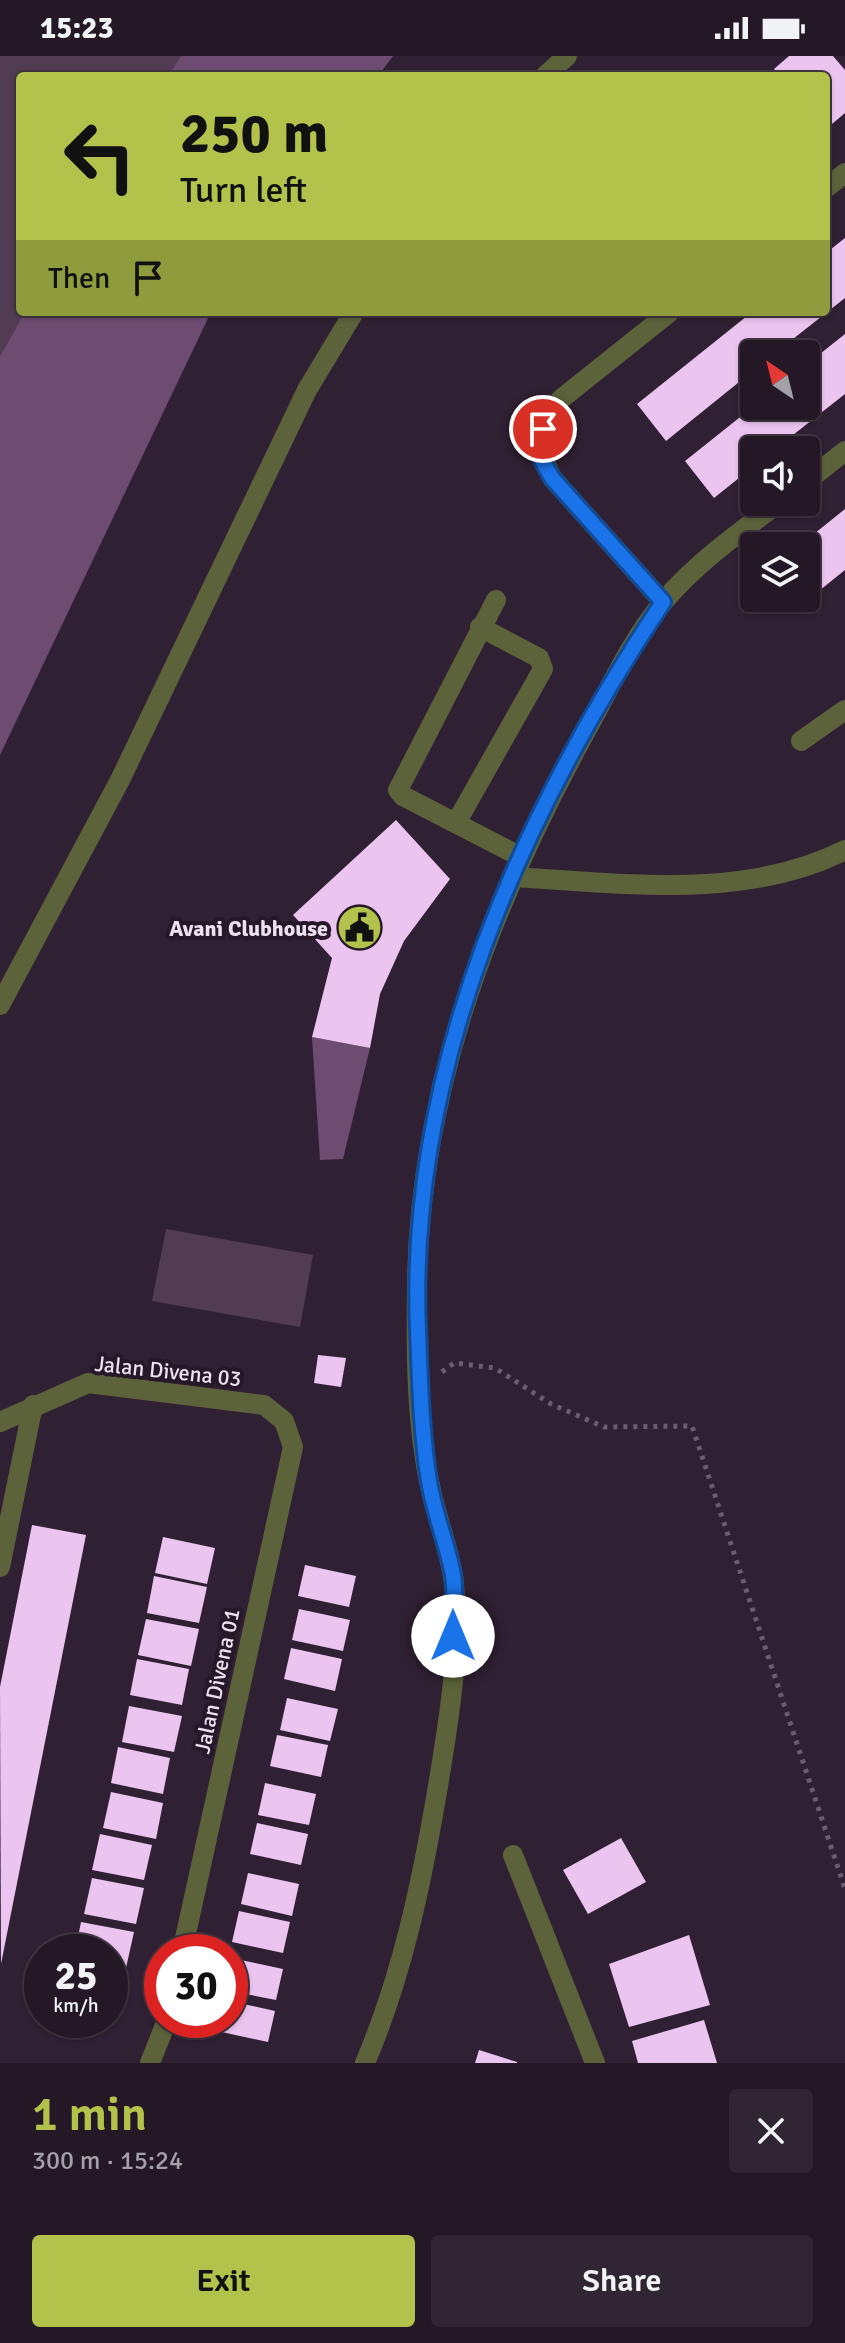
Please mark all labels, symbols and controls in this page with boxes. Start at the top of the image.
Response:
text: 15:23 [40,10,114,47]
text: 250 m [180,99,328,168]
icon: left [48,104,152,208]
text: Turn left [180,168,307,213]
icon: arrive [126,256,170,300]
text: Then [48,260,110,297]
north arrow [740,340,820,420]
map controls [740,340,820,612]
pin [509,395,577,463]
icon: arrive [521,407,565,451]
button: sound [740,436,820,516]
button: layers [740,532,820,612]
public building icon: Avani Clubhouse [335,904,383,952]
place label: Avani Clubhouse [169,915,328,942]
street label: Jalan Divena 03 [93,1350,243,1392]
position arrow [411,1594,495,1678]
street label: Jalan Divena 01 [188,1606,246,1756]
speed limit sign: 30 [144,1934,248,2038]
text: 25 [54,1951,98,2001]
text: km/h [53,1993,99,2018]
text: 1 min [32,2085,147,2144]
button: close [729,2089,813,2173]
text: 300 m · 15:24 [32,2145,183,2177]
button: Exit [32,2235,415,2327]
button: Share [431,2235,813,2327]

